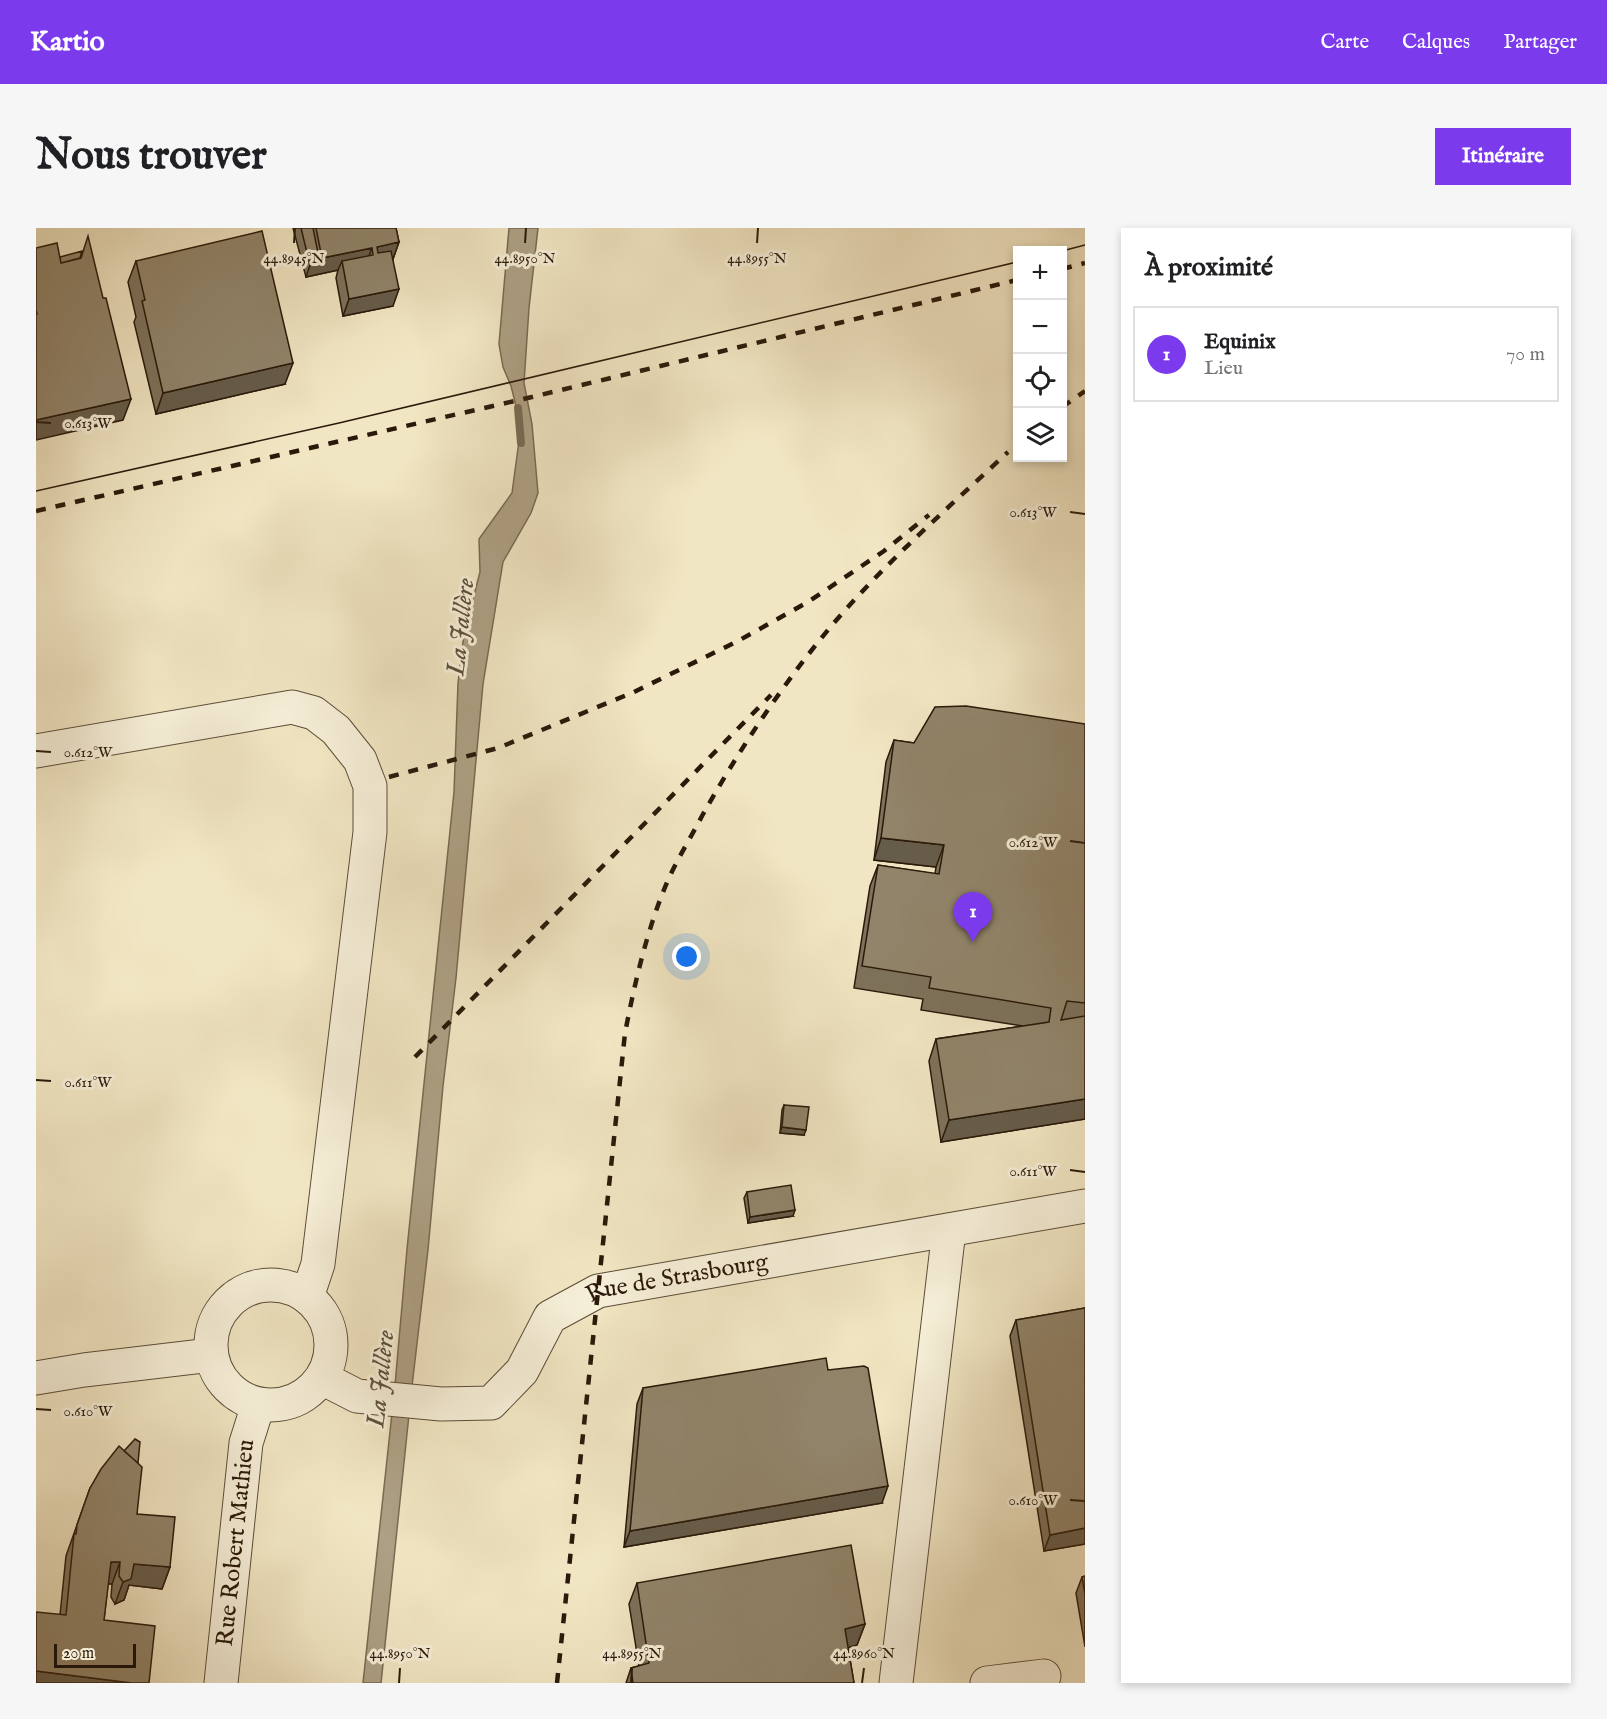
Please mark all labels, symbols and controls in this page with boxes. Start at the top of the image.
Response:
text: Kartio [30,25,105,60]
text: Carte [1320,29,1369,56]
text: Calques [1402,29,1470,56]
text: Partager [1503,29,1577,56]
button: Itinéraire [1435,128,1571,185]
text: Nous trouver [36,130,267,183]
map controls [1013,246,1067,462]
button: + [1013,246,1067,300]
text: 44.8945°N [263,249,325,268]
text: 44.8950°N [494,249,556,268]
text: 44.8955°N [727,249,787,268]
text: À proximité [1145,251,1273,284]
button: − [1013,300,1067,354]
text: Equinix [1204,328,1276,356]
text: 1 [1163,342,1170,367]
text: 70 m [1506,342,1545,367]
button: locate [1013,354,1067,408]
text: Lieu [1204,356,1243,381]
button: layers [1013,408,1067,462]
text: 0.613°W [64,414,112,433]
text: 0.613°W [1009,503,1057,522]
water label: La Jallère [439,576,483,678]
text: 0.612°W [64,743,113,762]
text: 0.612°W [1009,833,1058,852]
pin: 1 [954,892,992,942]
your location [672,942,701,971]
text: 0.611°W [64,1073,112,1092]
text: 0.611°W [1009,1162,1057,1181]
street label: Rue de Strasbourg [580,1246,771,1310]
water label: La Jallère [359,1328,403,1430]
text: 0.610°W [64,1402,113,1421]
street label: Rue Robert Mathieu [209,1438,262,1648]
text: 0.610°W [1009,1491,1058,1510]
scale bar [54,1641,136,1668]
text: 20 m [63,1644,94,1664]
text: 44.8950°N [369,1644,431,1663]
text: 44.8955°N [602,1644,662,1663]
text: 44.8960°N [833,1644,895,1663]

